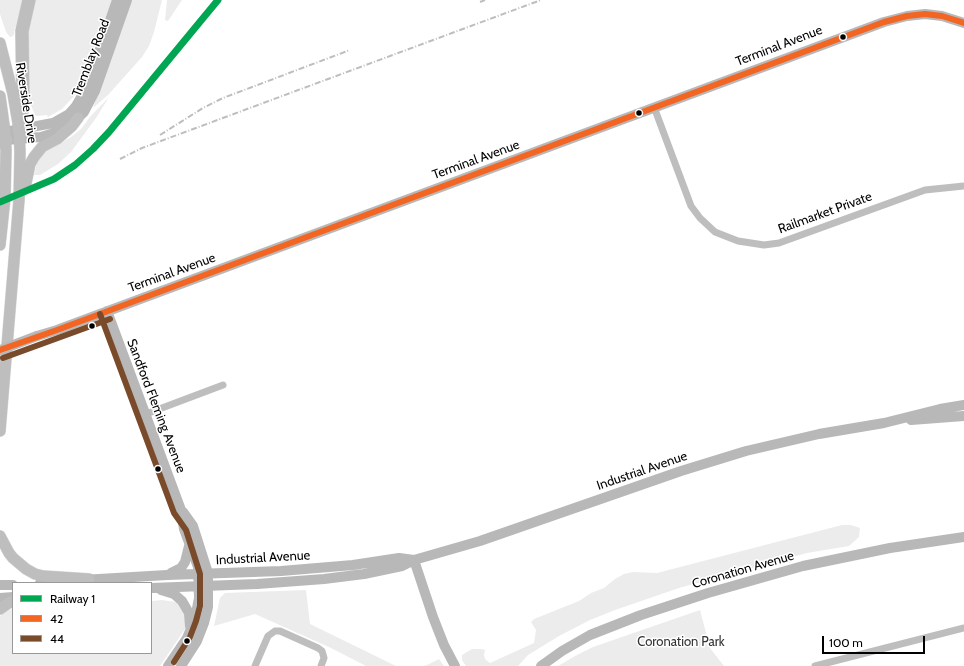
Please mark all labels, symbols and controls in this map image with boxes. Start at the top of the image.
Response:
street label: Tremblay Road [69,17,113,99]
street label: Terminal Avenue [733,22,825,70]
unlabelled marker [838,32,848,42]
street label: Riverside Drive [12,61,40,145]
unlabelled marker [634,108,644,118]
street label: Terminal Avenue [430,137,522,183]
street label: Railmarket Private [776,189,874,237]
street label: Terminal Avenue [126,250,218,296]
unlabelled marker [87,321,97,331]
street label: Sandford Fleming Avenue [123,337,189,475]
street label: Industrial Avenue [595,448,689,494]
unlabelled marker [153,464,163,474]
street label: Industrial Avenue [215,548,311,568]
street label: Coronation Avenue [690,548,796,592]
legend [12,582,152,654]
text: Railway 1 [50,591,95,606]
text: 42 [50,611,63,626]
scale bar [824,628,927,654]
text: 44 [50,631,64,646]
park label: Coronation Park [637,634,725,650]
text: 100 m [829,635,863,650]
unlabelled marker [182,636,192,646]

